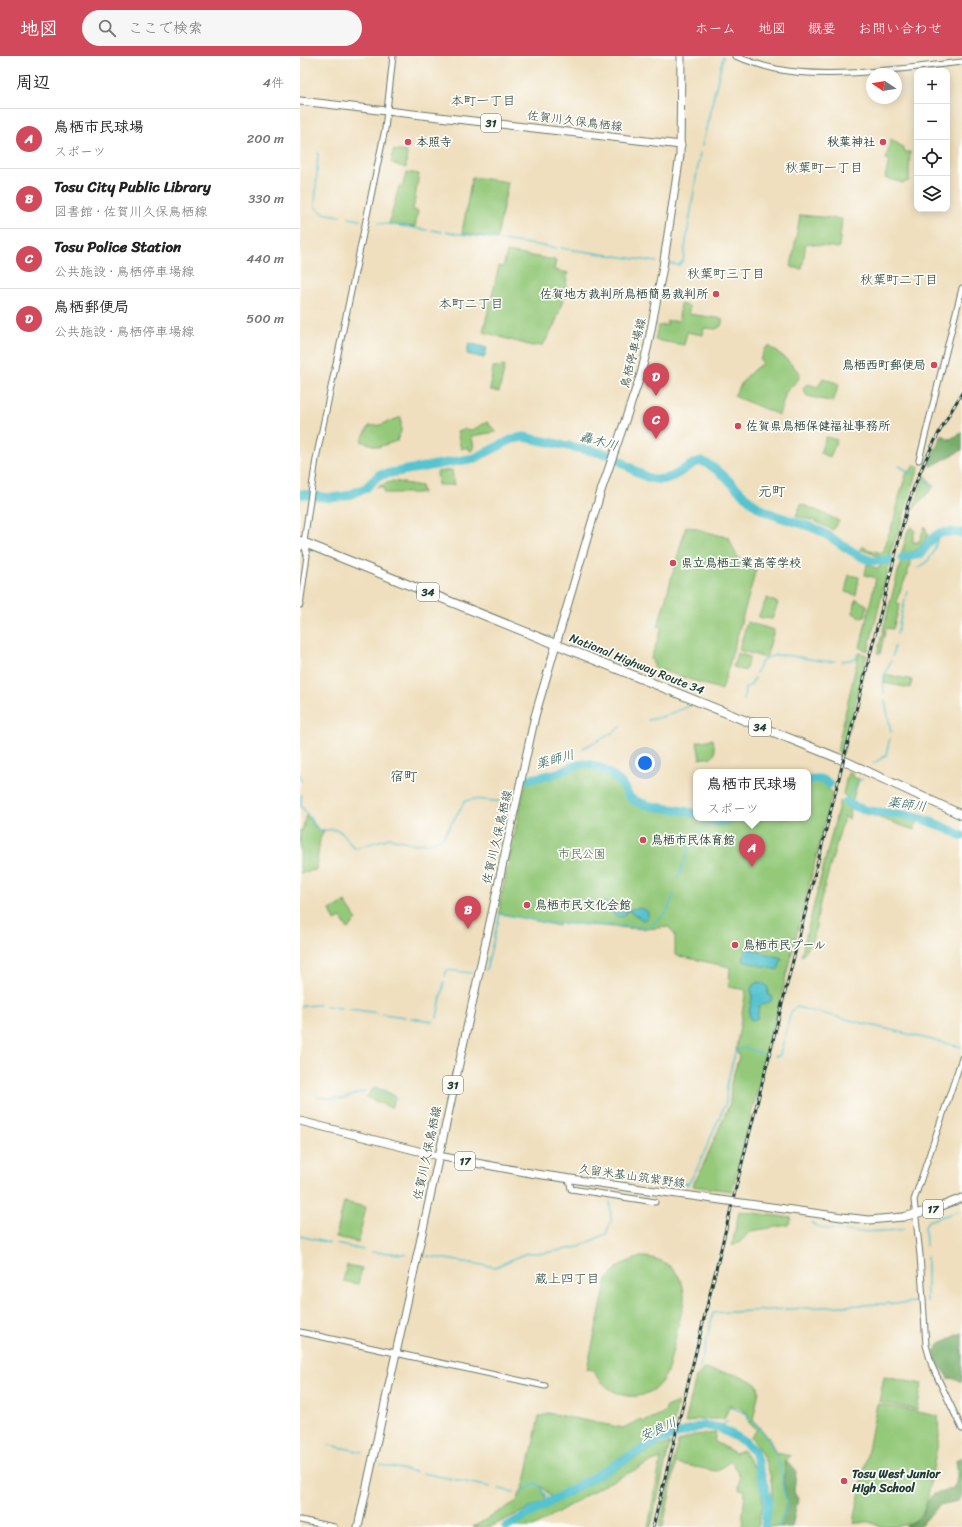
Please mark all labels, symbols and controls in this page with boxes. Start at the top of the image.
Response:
search box [82,10,362,46]
text: 地図 [20,12,58,45]
text: ここで検索 [128,15,203,41]
text: ホーム [695,16,736,41]
text: 地図 [758,16,786,41]
text: 概要 [808,16,836,41]
text: お問い合わせ [858,16,942,41]
icon: search [96,17,118,39]
text: 周辺 [16,67,50,97]
north arrow [866,68,902,104]
map controls [914,68,950,212]
button: + [914,68,950,104]
text: 4件 [263,71,284,94]
district label: 本町一丁目 [450,89,516,112]
street label: 佐賀川久保鳥栖線 [526,104,624,138]
button: − [914,104,950,140]
text: 鳥栖市民球場 [54,114,144,140]
road number: 31 [481,114,501,132]
text: A [25,127,33,150]
text: 200 m [247,127,284,150]
place label: 本照寺 [416,131,452,153]
place label: 秋葉神社 [827,131,875,153]
marker: 本照寺 [403,137,413,147]
marker: 秋葉神社 [878,137,888,147]
text: スポーツ [54,140,106,163]
button: locate [914,140,950,176]
district label: 秋葉町一丁目 [785,156,863,179]
text: Tosu City Public Library [54,174,211,200]
button: layers [914,176,950,212]
text: B [25,187,33,210]
text: 330 m [248,187,284,210]
text: 図書館 · 佐賀川久保鳥栖線 [54,200,207,223]
text: Tosu Police Station [54,234,181,260]
text: C [25,247,33,270]
text: 440 m [246,247,284,270]
text: 公共施設 · 鳥栖停車場線 [54,260,194,283]
district label: 秋葉町三丁目 [687,262,765,285]
district label: 秋葉町二丁目 [860,268,938,291]
place label: 佐賀地方裁判所鳥栖簡易裁判所 [540,283,709,305]
marker: 佐賀地方裁判所鳥栖簡易裁判所 [711,289,721,299]
district label: 本町二丁目 [438,292,504,315]
text: 鳥栖郵便局 [54,294,129,320]
text: D [25,307,33,330]
text: 500 m [246,307,284,330]
street label: 鳥栖停車場線 [614,315,652,391]
text: 公共施設 · 鳥栖停車場線 [54,320,194,343]
place label: 鳥栖西町郵便局 [842,354,926,376]
marker: 鳥栖西町郵便局 [929,360,939,370]
pin: D [643,363,669,396]
pin: C [643,406,669,439]
place label: 佐賀県鳥栖保健福祉事務所 [746,415,891,437]
marker: 佐賀県鳥栖保健福祉事務所 [733,421,743,431]
water label: 轟木川 [577,425,621,457]
district label: 元町 [758,479,786,504]
place label: 県立鳥栖工業高等学校 [681,552,801,574]
marker: 県立鳥栖工業高等学校 [668,558,678,568]
road number: 34 [417,583,439,601]
street label: National Highway Route 34 [566,627,708,701]
road number: 34 [749,718,771,736]
water label: 薬師川 [533,743,577,775]
your location [635,753,655,773]
district label: 宿町 [390,764,418,789]
popup [693,769,811,821]
text: 鳥栖市民球場 [707,771,797,797]
street label: 佐賀川久保鳥栖線 [475,788,519,886]
water label: 薬師川 [886,790,928,818]
text: スポーツ [707,797,759,820]
place label: 鳥栖市民体育館 [651,829,735,851]
pin: A [739,834,765,867]
marker: 鳥栖市民体育館 [638,835,648,845]
park label: 市民公園 [558,843,606,865]
place label: 鳥栖市民文化会館 [535,894,631,916]
pin: B [455,896,481,929]
marker: 鳥栖市民文化会館 [522,900,532,910]
place label: 鳥栖市民プール [743,934,826,956]
marker: 鳥栖市民プール [730,940,740,950]
road number: 31 [443,1076,463,1094]
street label: 佐賀川久保鳥栖線 [406,1104,448,1202]
road number: 17 [455,1152,475,1170]
street label: 久留米基山筑紫野線 [577,1158,687,1194]
road number: 17 [923,1200,943,1218]
district label: 蔵上四丁目 [534,1267,600,1290]
water label: 安良川 [636,1411,680,1447]
place label: Tosu West Junior High School [851,1463,941,1499]
marker: Tosu West Junior High School [839,1476,849,1486]

